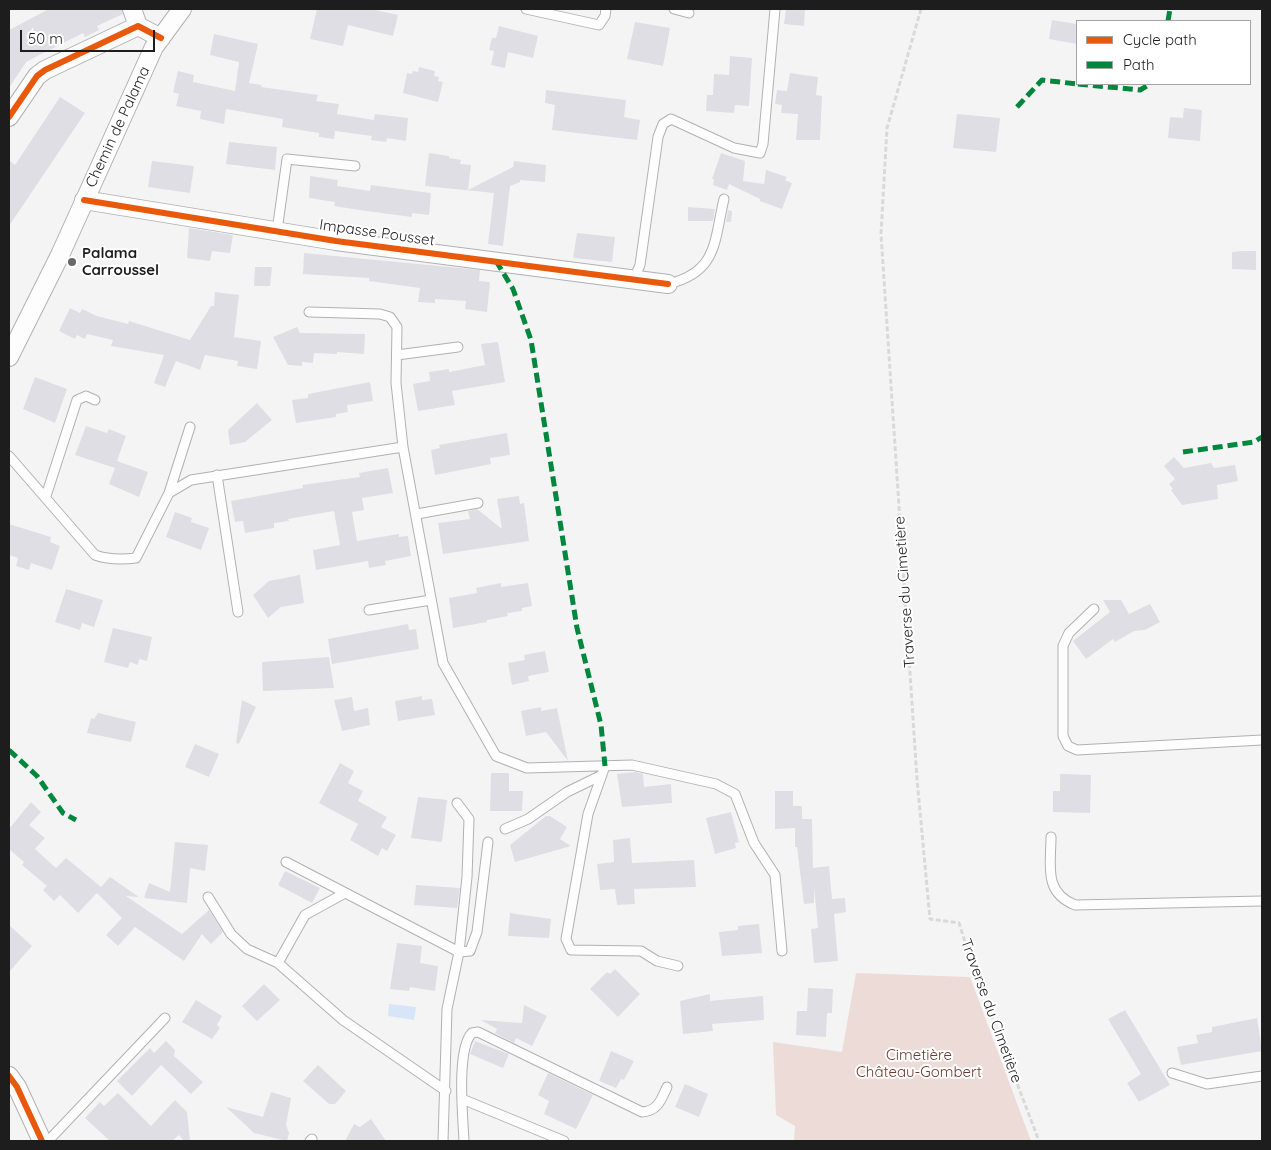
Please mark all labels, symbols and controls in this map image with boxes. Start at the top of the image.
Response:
scale bar [22,20,158,52]
legend [1076,20,1251,85]
text: 50 m [28,29,63,48]
text: Cycle path [1123,30,1197,49]
text: Path [1123,55,1155,74]
street label: Chemin de Palama [82,64,154,190]
street label: Impasse Pousset [318,216,436,250]
place label: Palama Carroussel [82,244,159,279]
marker: Palama Carroussel [66,256,78,268]
street label: Traverse du Cimetière [891,515,919,669]
street label: Traverse du Cimetière [957,936,1025,1086]
park label: Cimetière Château-Gombert [856,1046,982,1081]

